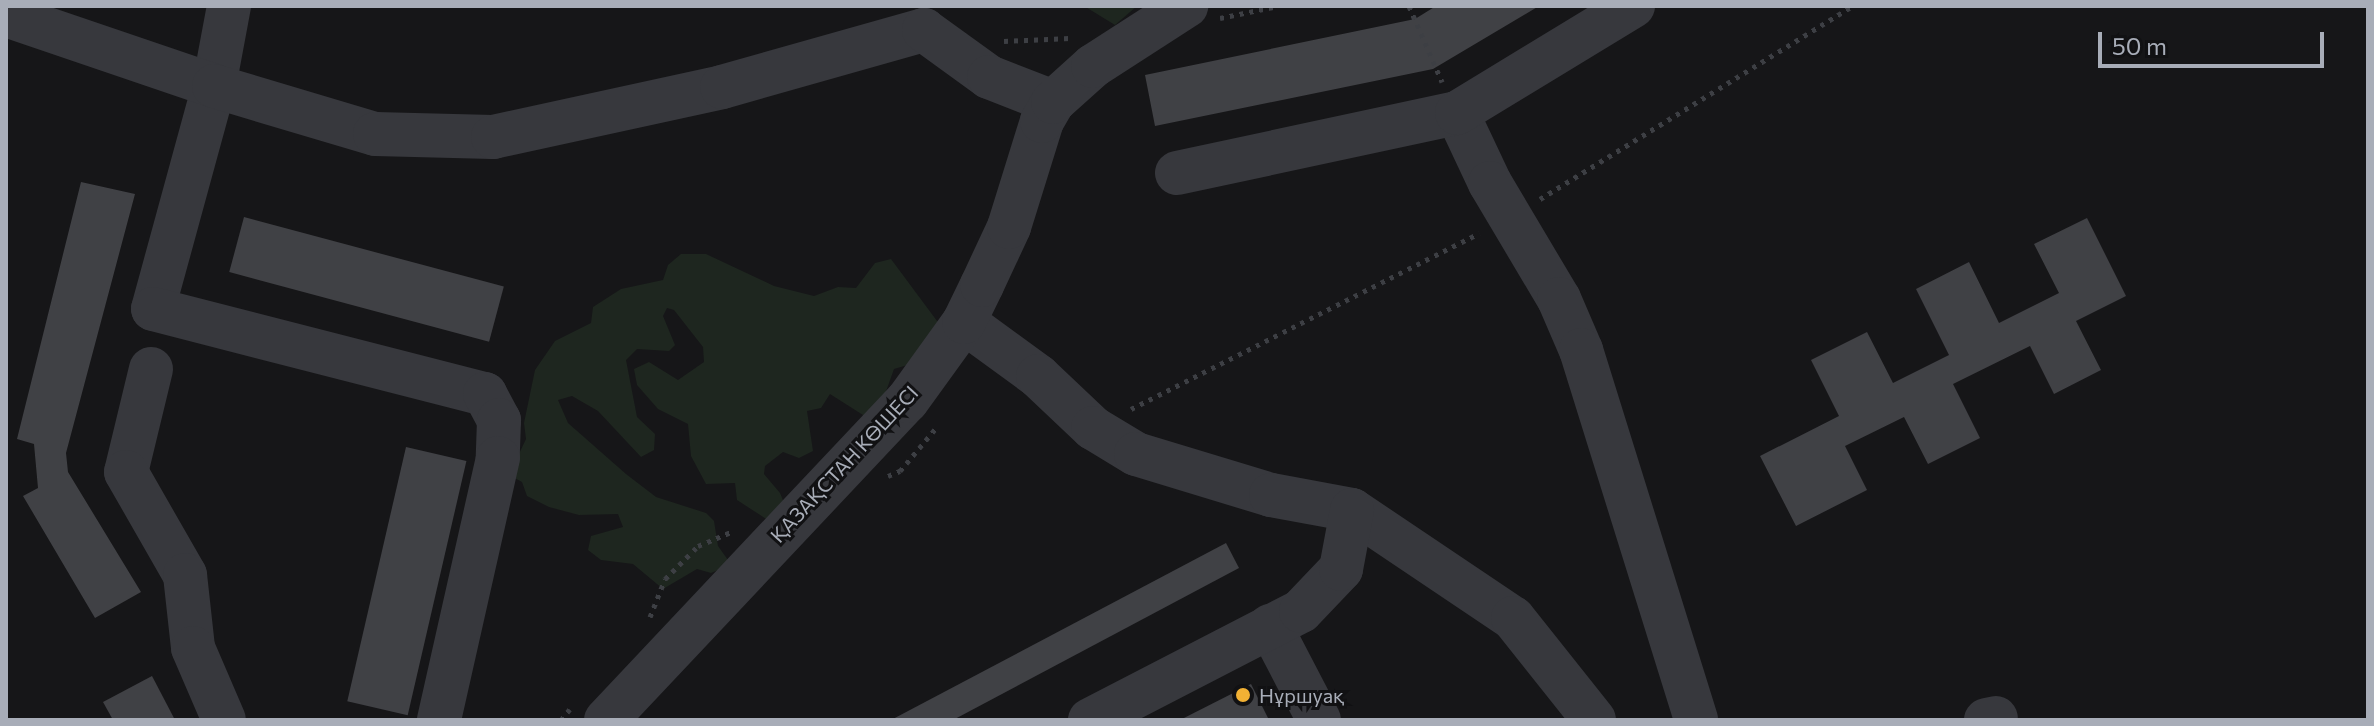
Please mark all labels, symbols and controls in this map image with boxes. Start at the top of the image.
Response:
scale bar [2102,16,2328,66]
text: 50 m [2112,31,2167,60]
street label: ҚАЗАҚСТАН КӨШЕСІ [765,381,923,547]
place label: Нұршуақ [1259,683,1344,707]
marker: Нұршуақ [1234,686,1252,704]

